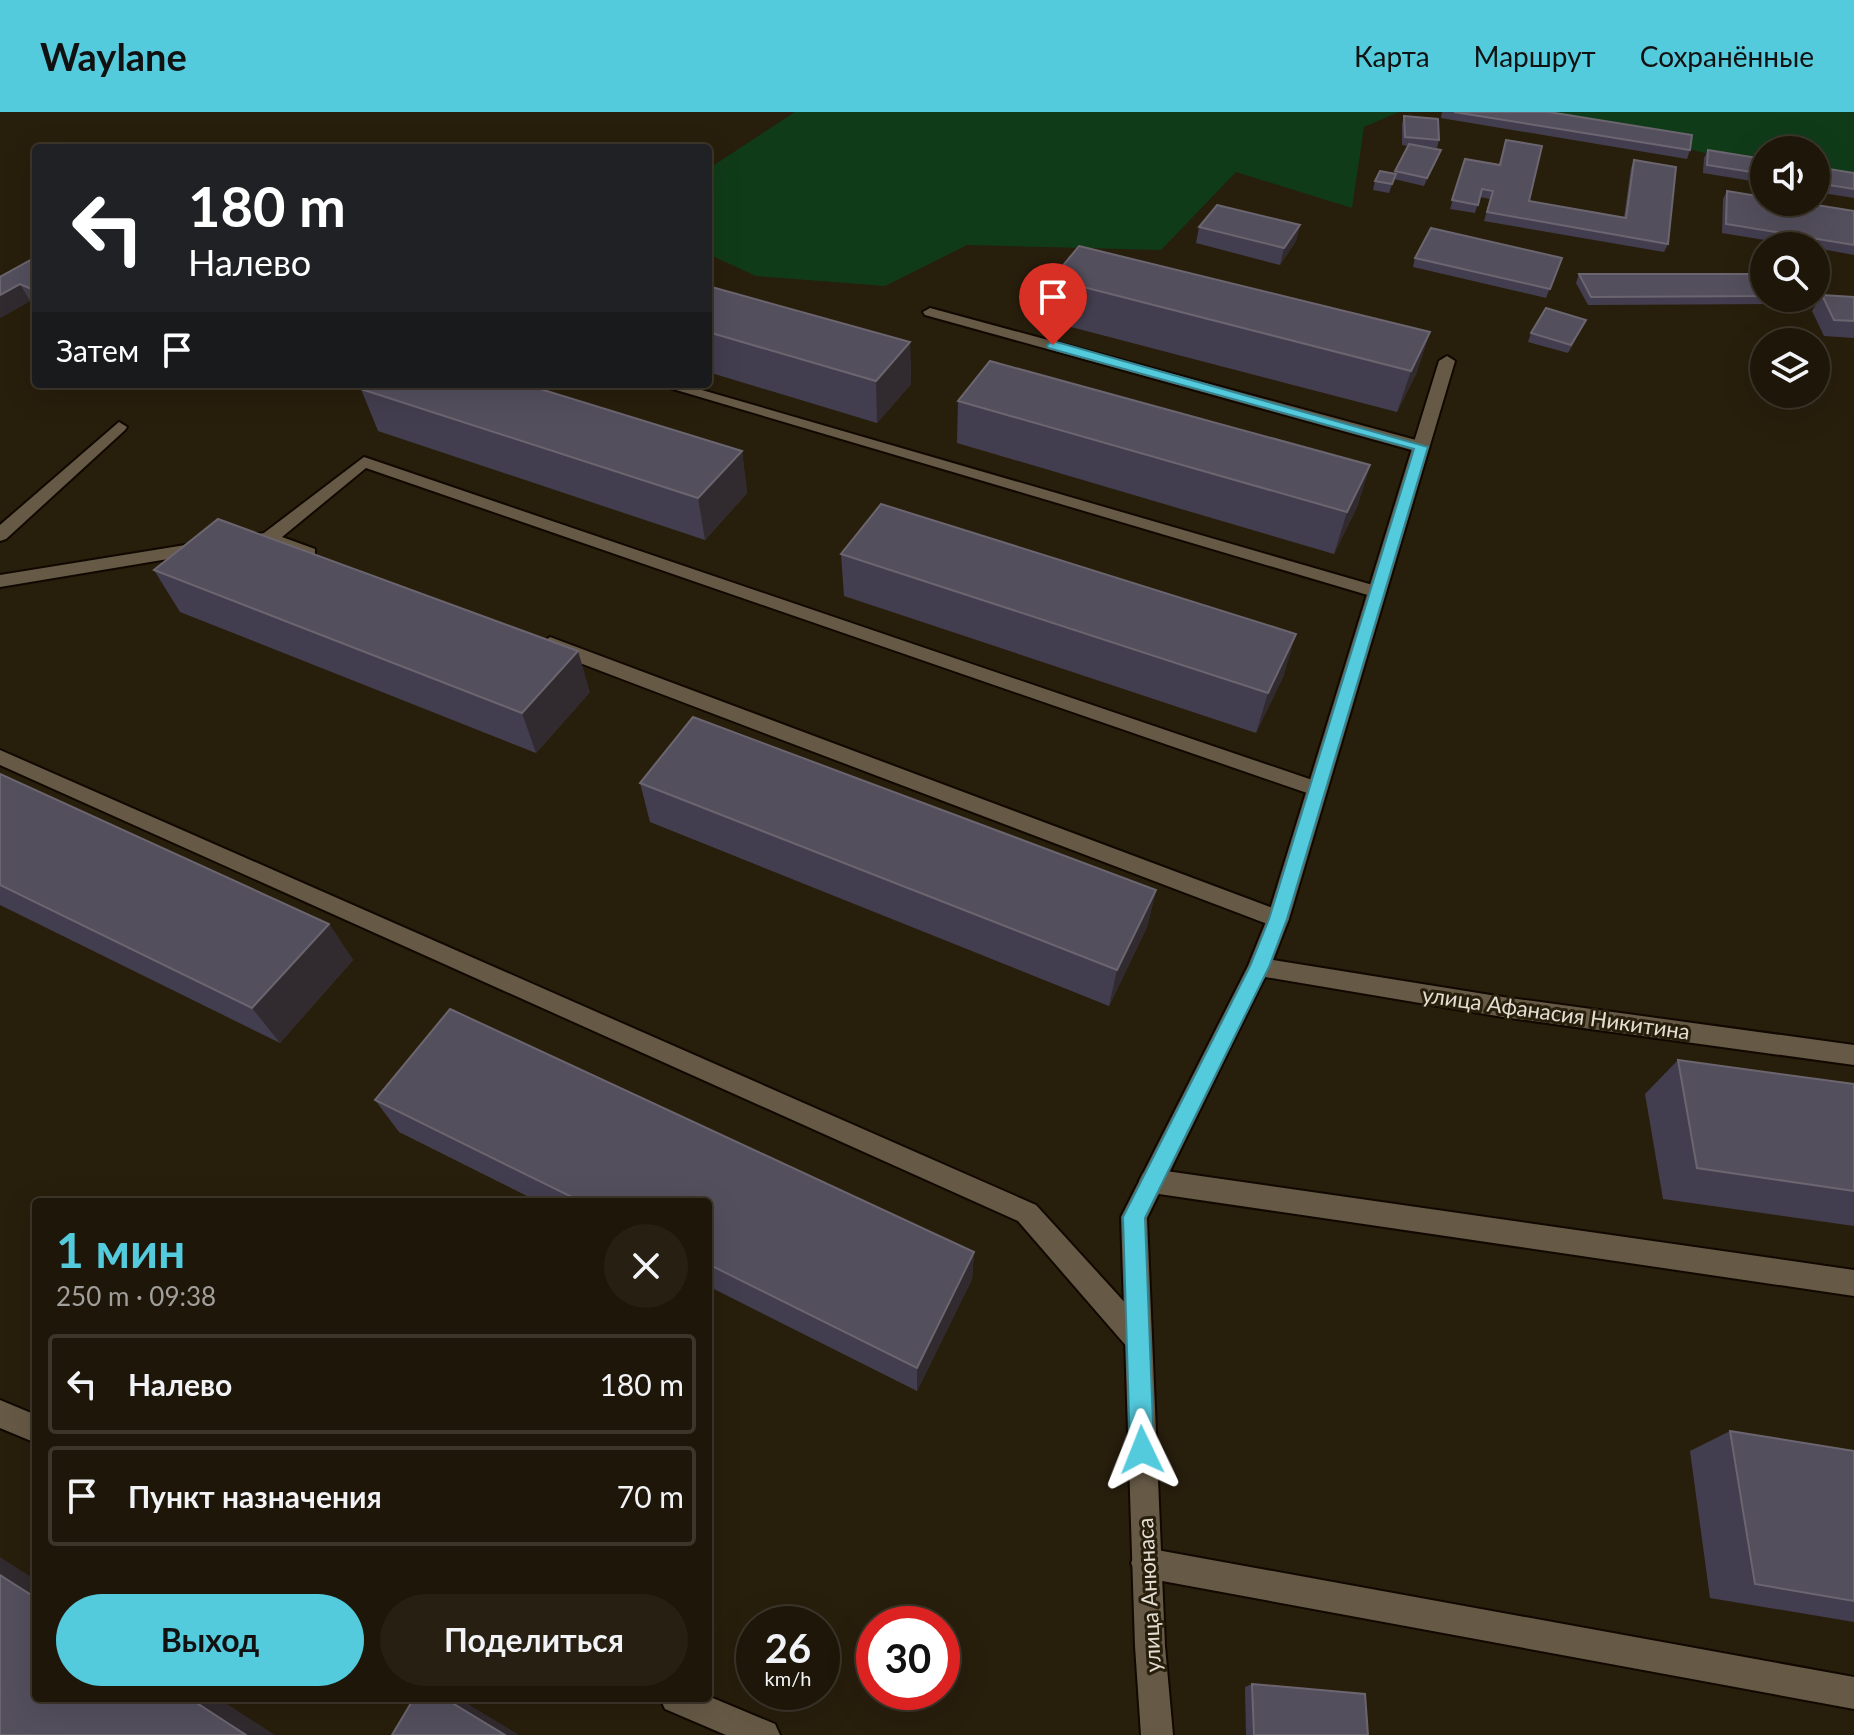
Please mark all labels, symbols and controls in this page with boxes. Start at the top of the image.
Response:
text: Waylane [40,33,187,79]
text: Карта [1354,39,1430,73]
text: Маршрут [1474,39,1596,73]
text: Сохранённые [1640,39,1814,73]
map controls [1750,136,1830,408]
button: sound [1750,136,1830,216]
text: 180 m [188,172,346,239]
icon: left [56,176,160,280]
button: search [1750,232,1830,312]
text: Налево [188,240,311,284]
pin [1019,263,1087,345]
icon: arrive [1031,275,1075,319]
icon: arrive [155,328,199,372]
button: layers [1750,328,1830,408]
text: Затем [56,332,139,368]
street label: улица Афанасия Никитина [1420,980,1692,1045]
text: 1 мин [56,1221,185,1278]
button: close [604,1224,688,1308]
text: 250 m · 09:38 [56,1280,216,1312]
icon: left [60,1362,104,1406]
text: Налево [128,1366,232,1402]
text: 180 m [599,1366,684,1402]
position arrow [1100,1408,1184,1492]
icon: arrive [60,1474,104,1518]
text: Пункт назначения [128,1478,382,1514]
text: 70 m [617,1478,684,1514]
street label: улица Анюнаса [1131,1517,1166,1673]
button: Выход [56,1594,364,1686]
button: Поделиться [380,1594,688,1686]
speed limit sign: 30 [856,1606,960,1710]
text: 26 [765,1624,811,1672]
text: km/h [765,1666,811,1690]

